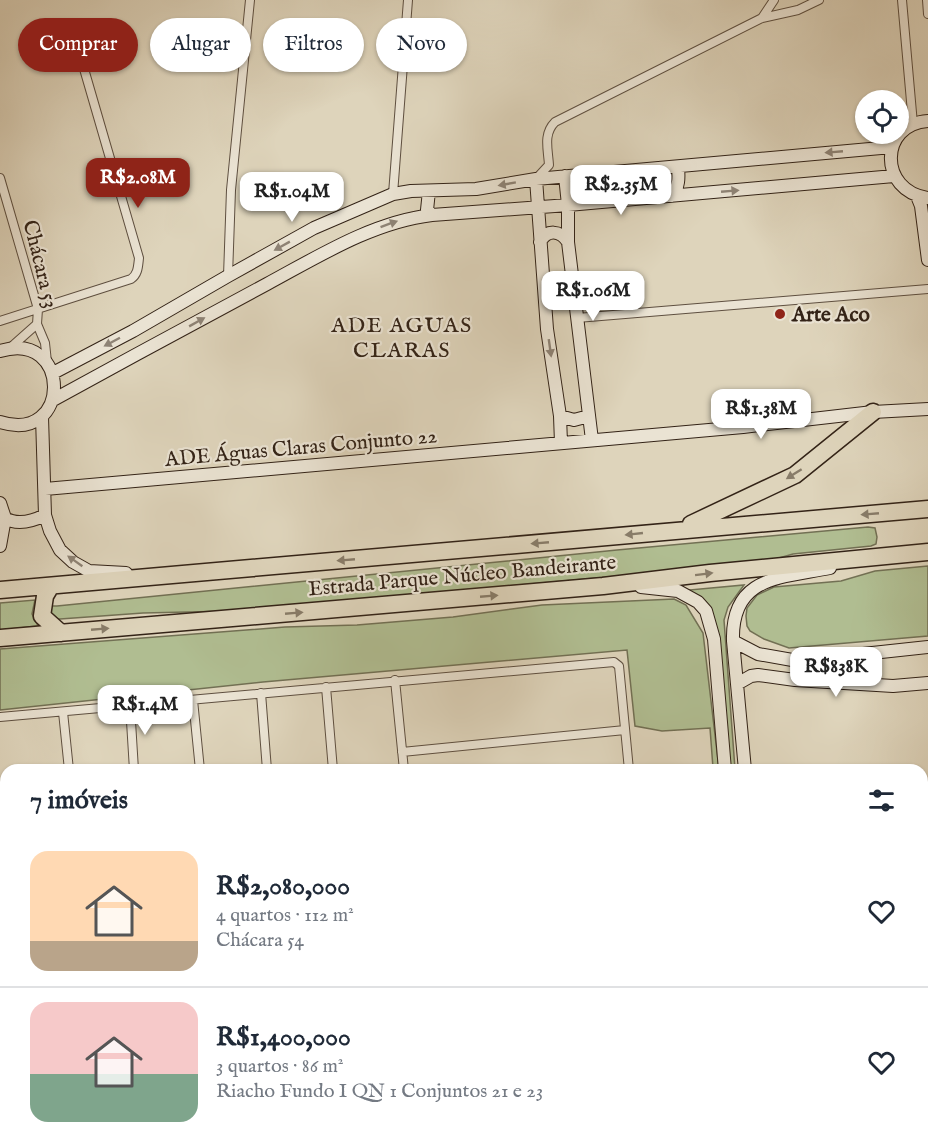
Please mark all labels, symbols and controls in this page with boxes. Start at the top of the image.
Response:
chip: Comprar [18,18,138,72]
chip: Alugar [150,18,251,72]
chip: Filtros [263,18,364,72]
chip: Novo [376,18,467,72]
map controls [855,90,909,144]
button: locate [855,90,909,144]
one-way arrow [824,147,843,157]
pin: R$2.08M [83,158,193,209]
text: R$2.08M [100,165,176,190]
pin: R$2.35M [566,165,676,216]
pin: R$1.04M [237,172,347,223]
text: R$2.35M [584,172,658,197]
text: R$1.04M [254,179,330,204]
one-way arrow [497,180,516,189]
one-way arrow [721,186,740,196]
street label: Chácara 53 [16,217,64,311]
one-way arrow [381,219,399,229]
one-way arrow [273,241,290,251]
pin: R$1.06M [538,271,648,322]
text: R$1.06M [556,278,631,303]
place label: Arte Aco [791,302,871,329]
marker: Arte Aco [773,307,787,321]
district label: ADE AGUAS CLARAS [330,312,473,365]
one-way arrow [189,317,206,327]
one-way arrow [104,337,121,347]
one-way arrow [545,339,554,358]
pin: R$1.38M [706,389,816,440]
text: R$1.38M [725,396,797,421]
street label: ADE Águas Claras Conjunto 22 [163,422,439,474]
one-way arrow [786,468,802,479]
one-way arrow [860,509,879,519]
one-way arrow [624,529,643,539]
one-way arrow [530,538,549,548]
street label: Estrada Parque Núcleo Bandeirante [307,550,618,603]
one-way arrow [67,555,83,567]
one-way arrow [336,555,355,565]
one-way arrow [694,569,713,579]
one-way arrow [479,591,498,601]
one-way arrow [285,608,304,617]
one-way arrow [91,624,110,634]
pin: R$838K [787,647,885,698]
text: R$838K [804,654,868,679]
pin: R$1.4M [96,685,194,736]
text: R$1.4M [112,692,178,717]
text: 7 imóveis [30,784,128,817]
icon: filters [865,784,898,817]
text: R$2,080,000 [216,870,350,903]
icon: home [78,875,150,947]
icon: heart [865,895,898,928]
text: 4 quartos · 112 m² [216,903,354,928]
text: Chácara 54 [216,928,304,953]
text: R$1,400,000 [216,1021,351,1054]
icon: home [78,1026,150,1098]
icon: heart [865,1046,898,1079]
text: 3 quartos · 86 m² [216,1054,344,1079]
text: Riacho Fundo I QN 1 Conjuntos 21 e 23 [216,1079,543,1104]

